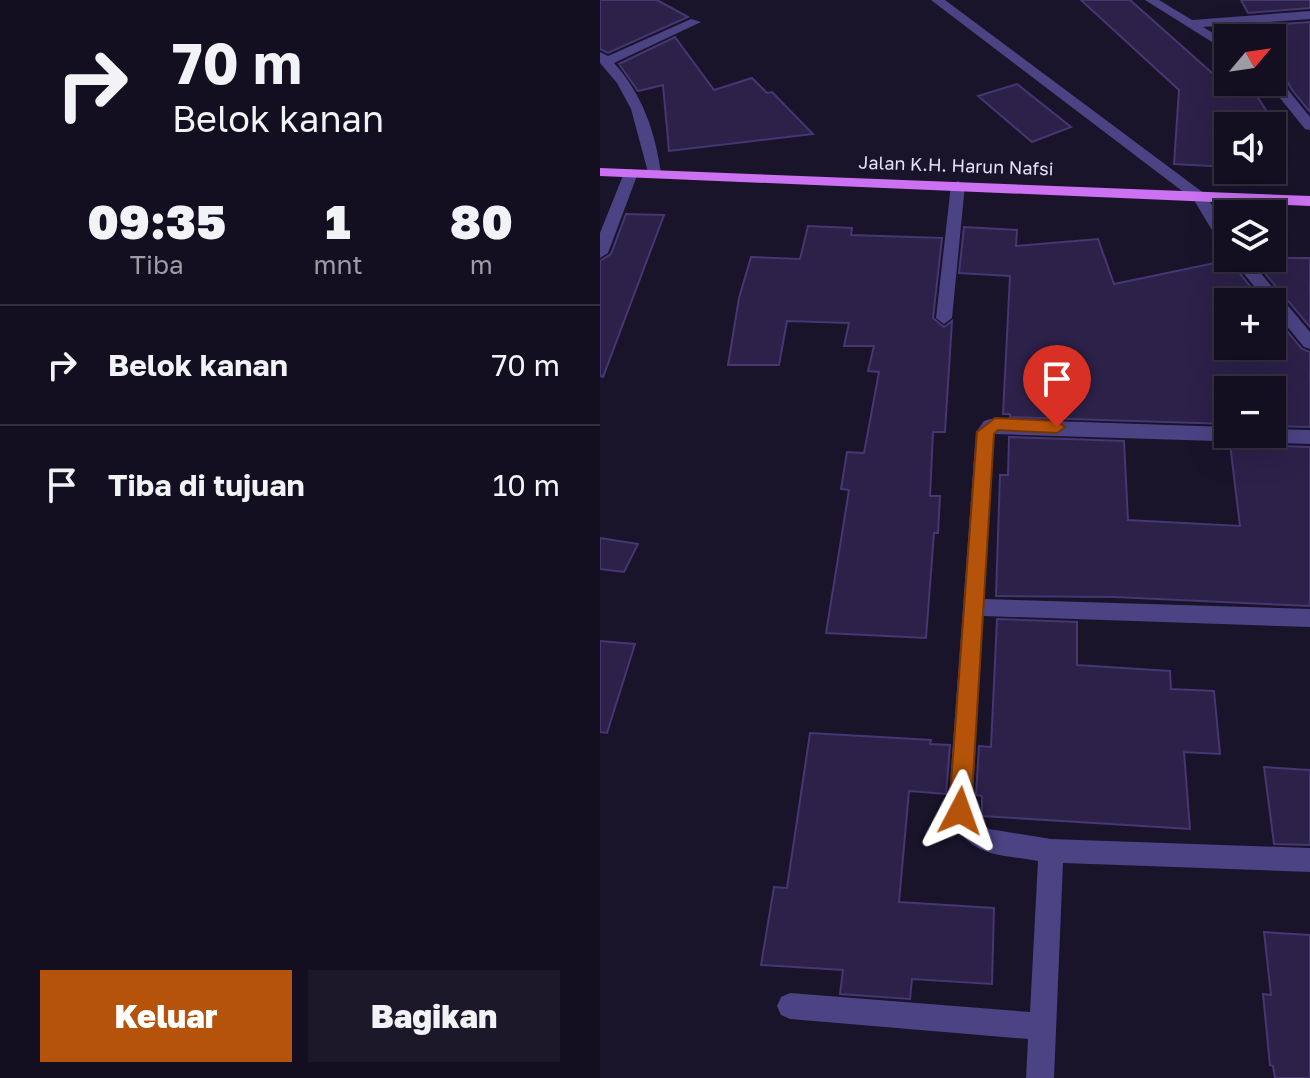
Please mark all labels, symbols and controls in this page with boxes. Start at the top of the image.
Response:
north arrow [1214,24,1286,96]
map controls [1214,24,1286,448]
text: 70 m [172,29,302,96]
icon: right [40,32,144,136]
text: Belok kanan [172,97,384,140]
button: sound [1214,112,1286,184]
street label: Jalan K.H. Harun Nafsi [858,151,1054,179]
text: 09:35 [87,192,226,250]
text: 1 [325,192,351,250]
text: 80 [450,192,513,250]
button: layers [1214,200,1286,272]
text: Tiba [130,249,184,280]
text: mnt [313,249,363,280]
text: m [470,249,493,280]
button: + [1214,288,1286,360]
icon: right [40,343,84,387]
pin [1023,345,1091,427]
text: Belok kanan [108,347,288,383]
text: 70 m [491,347,560,383]
icon: arrive [1035,357,1079,401]
button: − [1214,376,1286,448]
icon: arrive [40,463,84,507]
text: Tiba di tujuan [108,467,305,503]
text: 10 m [493,467,560,503]
position arrow [918,769,1002,853]
button: Keluar [40,970,292,1062]
button: Bagikan [308,970,560,1062]

